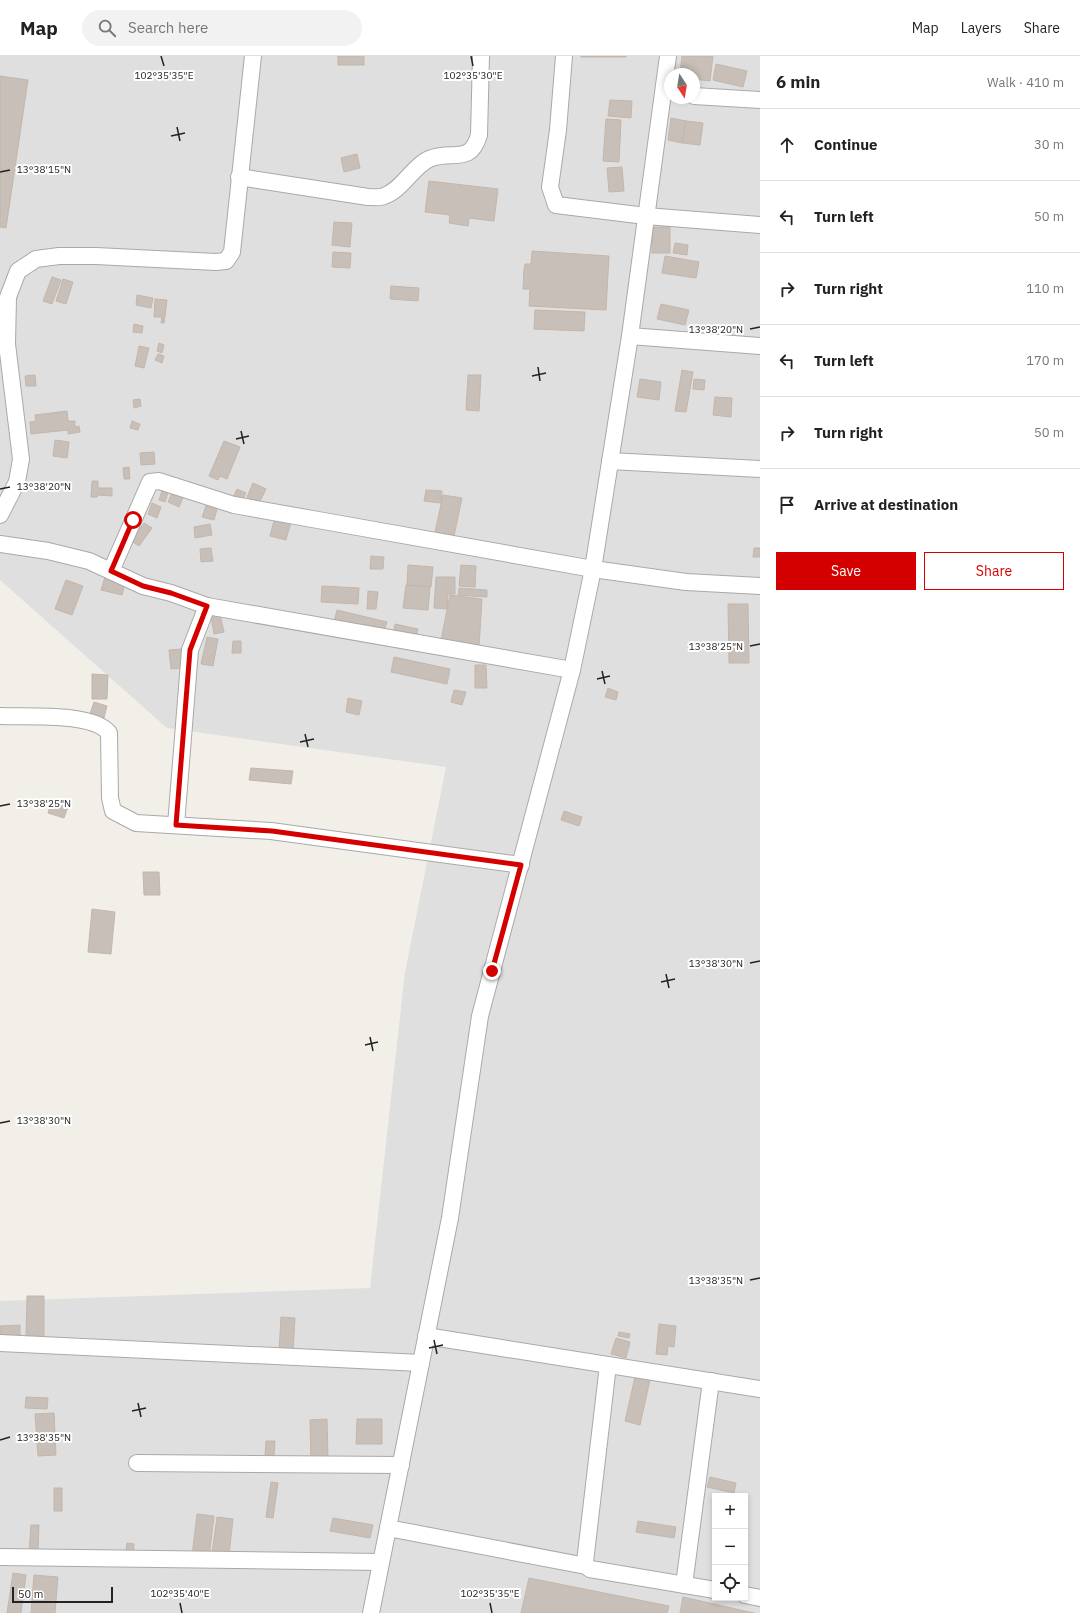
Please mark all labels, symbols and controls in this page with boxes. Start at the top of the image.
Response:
search box [82,10,362,46]
text: Map [20,16,58,40]
icon: search [96,17,118,39]
text: Search here [128,18,208,37]
text: Map [912,19,939,37]
text: Layers [961,19,1002,37]
text: Share [1024,19,1060,37]
north arrow [664,68,700,104]
text: 102°35'35"E [134,69,194,82]
text: 102°35'30"E [443,69,503,82]
text: 6 min [776,71,820,93]
text: Walk · 410 m [987,74,1064,91]
icon: ahead [776,134,798,156]
text: Continue [814,135,878,154]
text: 30 m [1034,136,1064,153]
text: 13°38'15"N [17,163,71,176]
icon: left [776,206,798,228]
text: Turn left [814,207,874,226]
text: 50 m [1034,208,1064,225]
icon: right [776,278,798,300]
text: Turn right [814,279,883,298]
text: 110 m [1026,280,1064,297]
text: 13°38'20"N [689,323,743,336]
icon: left [776,350,798,372]
text: Turn left [814,351,874,370]
text: 170 m [1026,352,1064,369]
icon: right [776,422,798,444]
text: Turn right [814,423,883,442]
text: 50 m [1034,424,1064,441]
text: 13°38'20"N [17,480,71,493]
icon: arrive [776,494,798,516]
text: Arrive at destination [814,495,958,514]
route start [124,511,142,529]
button: Save [776,552,916,590]
button: Share [924,552,1064,590]
text: 13°38'25"N [689,640,743,653]
text: 13°38'25"N [17,797,71,810]
text: 13°38'30"N [689,957,743,970]
route end [483,962,501,980]
text: 13°38'30"N [17,1114,71,1127]
text: 13°38'35"N [689,1274,743,1287]
text: 13°38'35"N [17,1431,71,1444]
map controls [712,1493,748,1601]
button: + [712,1493,748,1529]
button: − [712,1529,748,1565]
button: locate [712,1565,748,1601]
scale bar [12,1585,113,1604]
text: 50 m [18,1587,43,1601]
text: 102°35'40"E [150,1587,210,1600]
text: 102°35'35"E [460,1587,520,1600]

